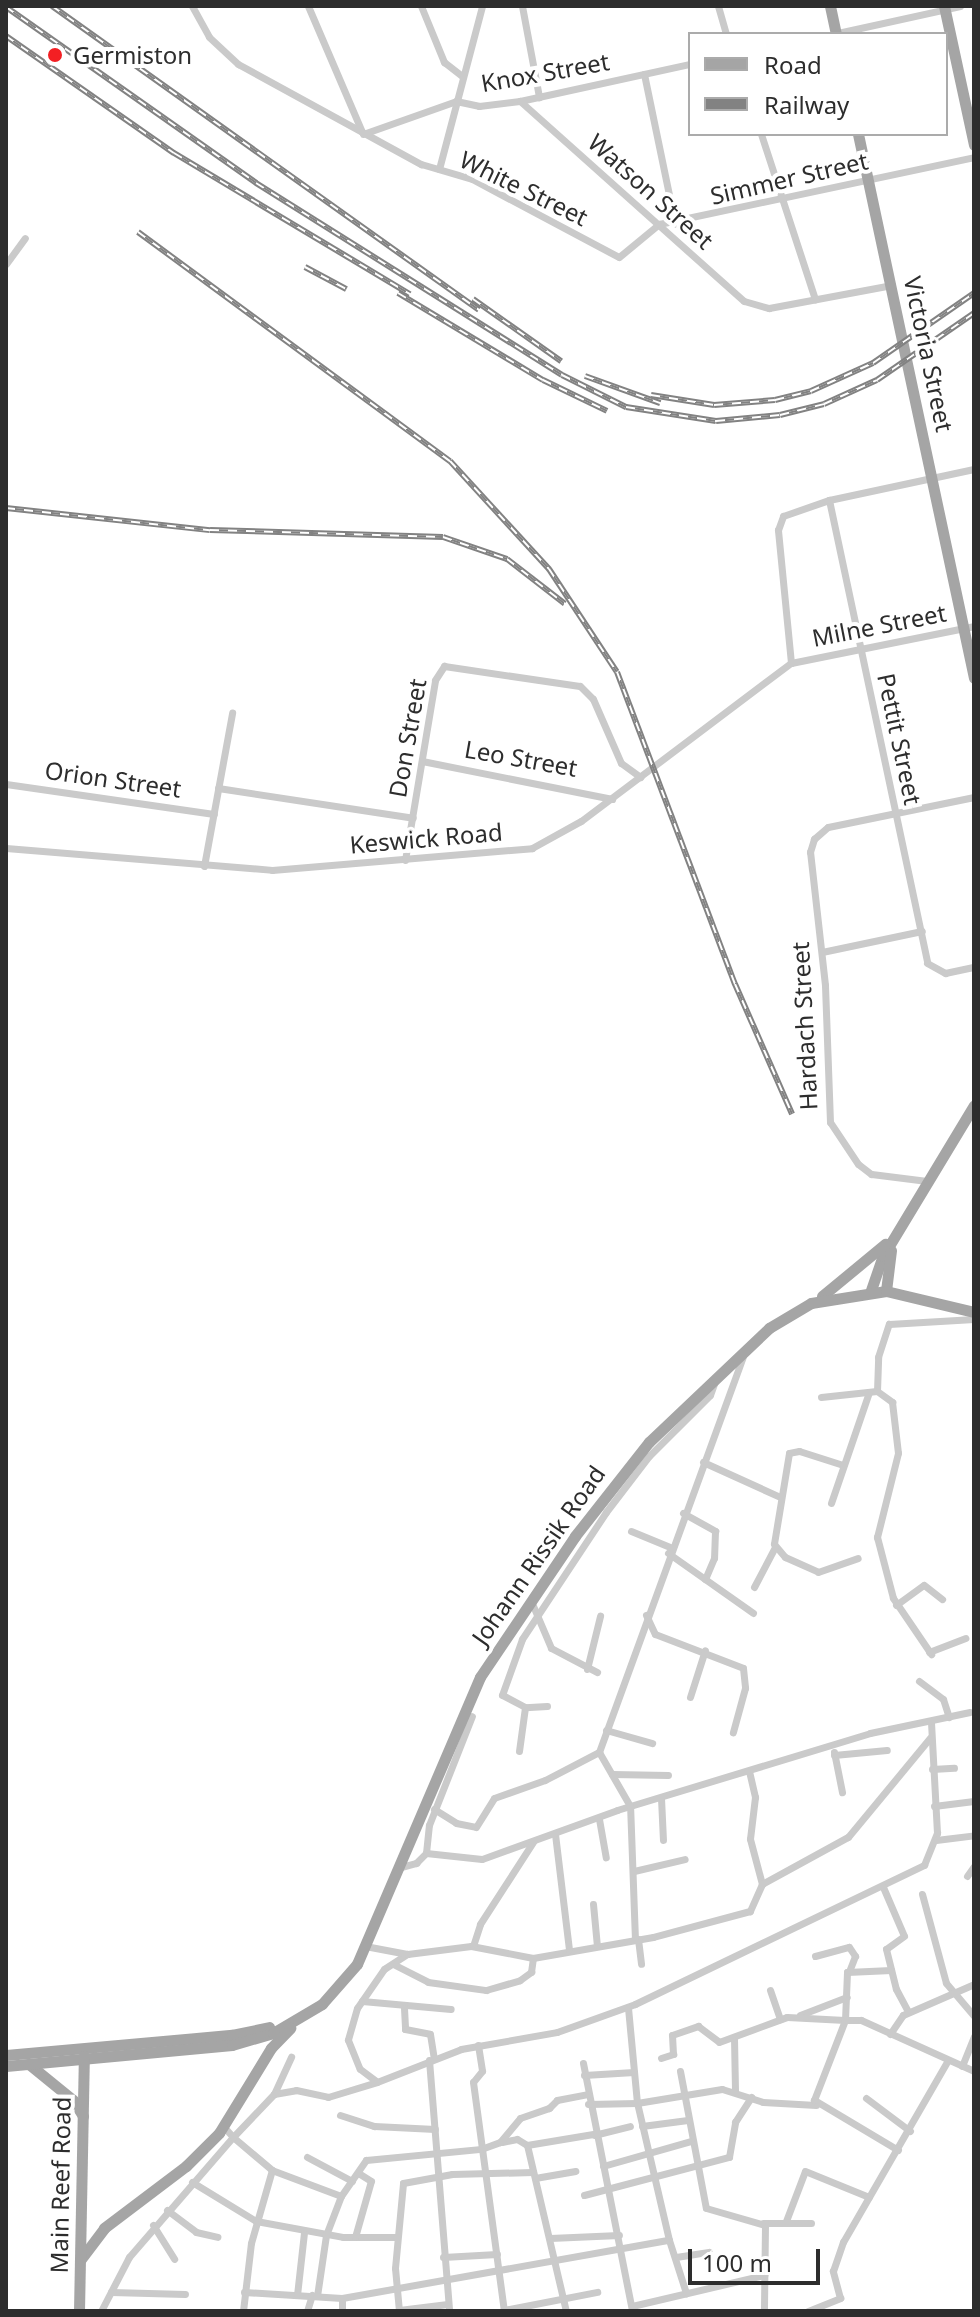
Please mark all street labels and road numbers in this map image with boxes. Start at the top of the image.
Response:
street label: Knox Street [479,47,611,97]
street label: Watson Street [583,127,719,255]
street label: White Street [455,145,593,231]
street label: Simmer Street [707,146,871,210]
street label: Victoria Street [898,274,960,434]
street label: Milne Street [810,598,948,652]
street label: Pettit Street [872,671,928,807]
street label: Don Street [382,676,432,800]
street label: Leo Street [462,734,580,782]
street label: Orion Street [43,755,183,803]
street label: Keswick Road [348,817,504,859]
street label: Hardach Street [785,941,823,1111]
street label: Johann Rissik Road [465,1460,611,1650]
street label: Main Reef Road [44,2096,76,2274]

